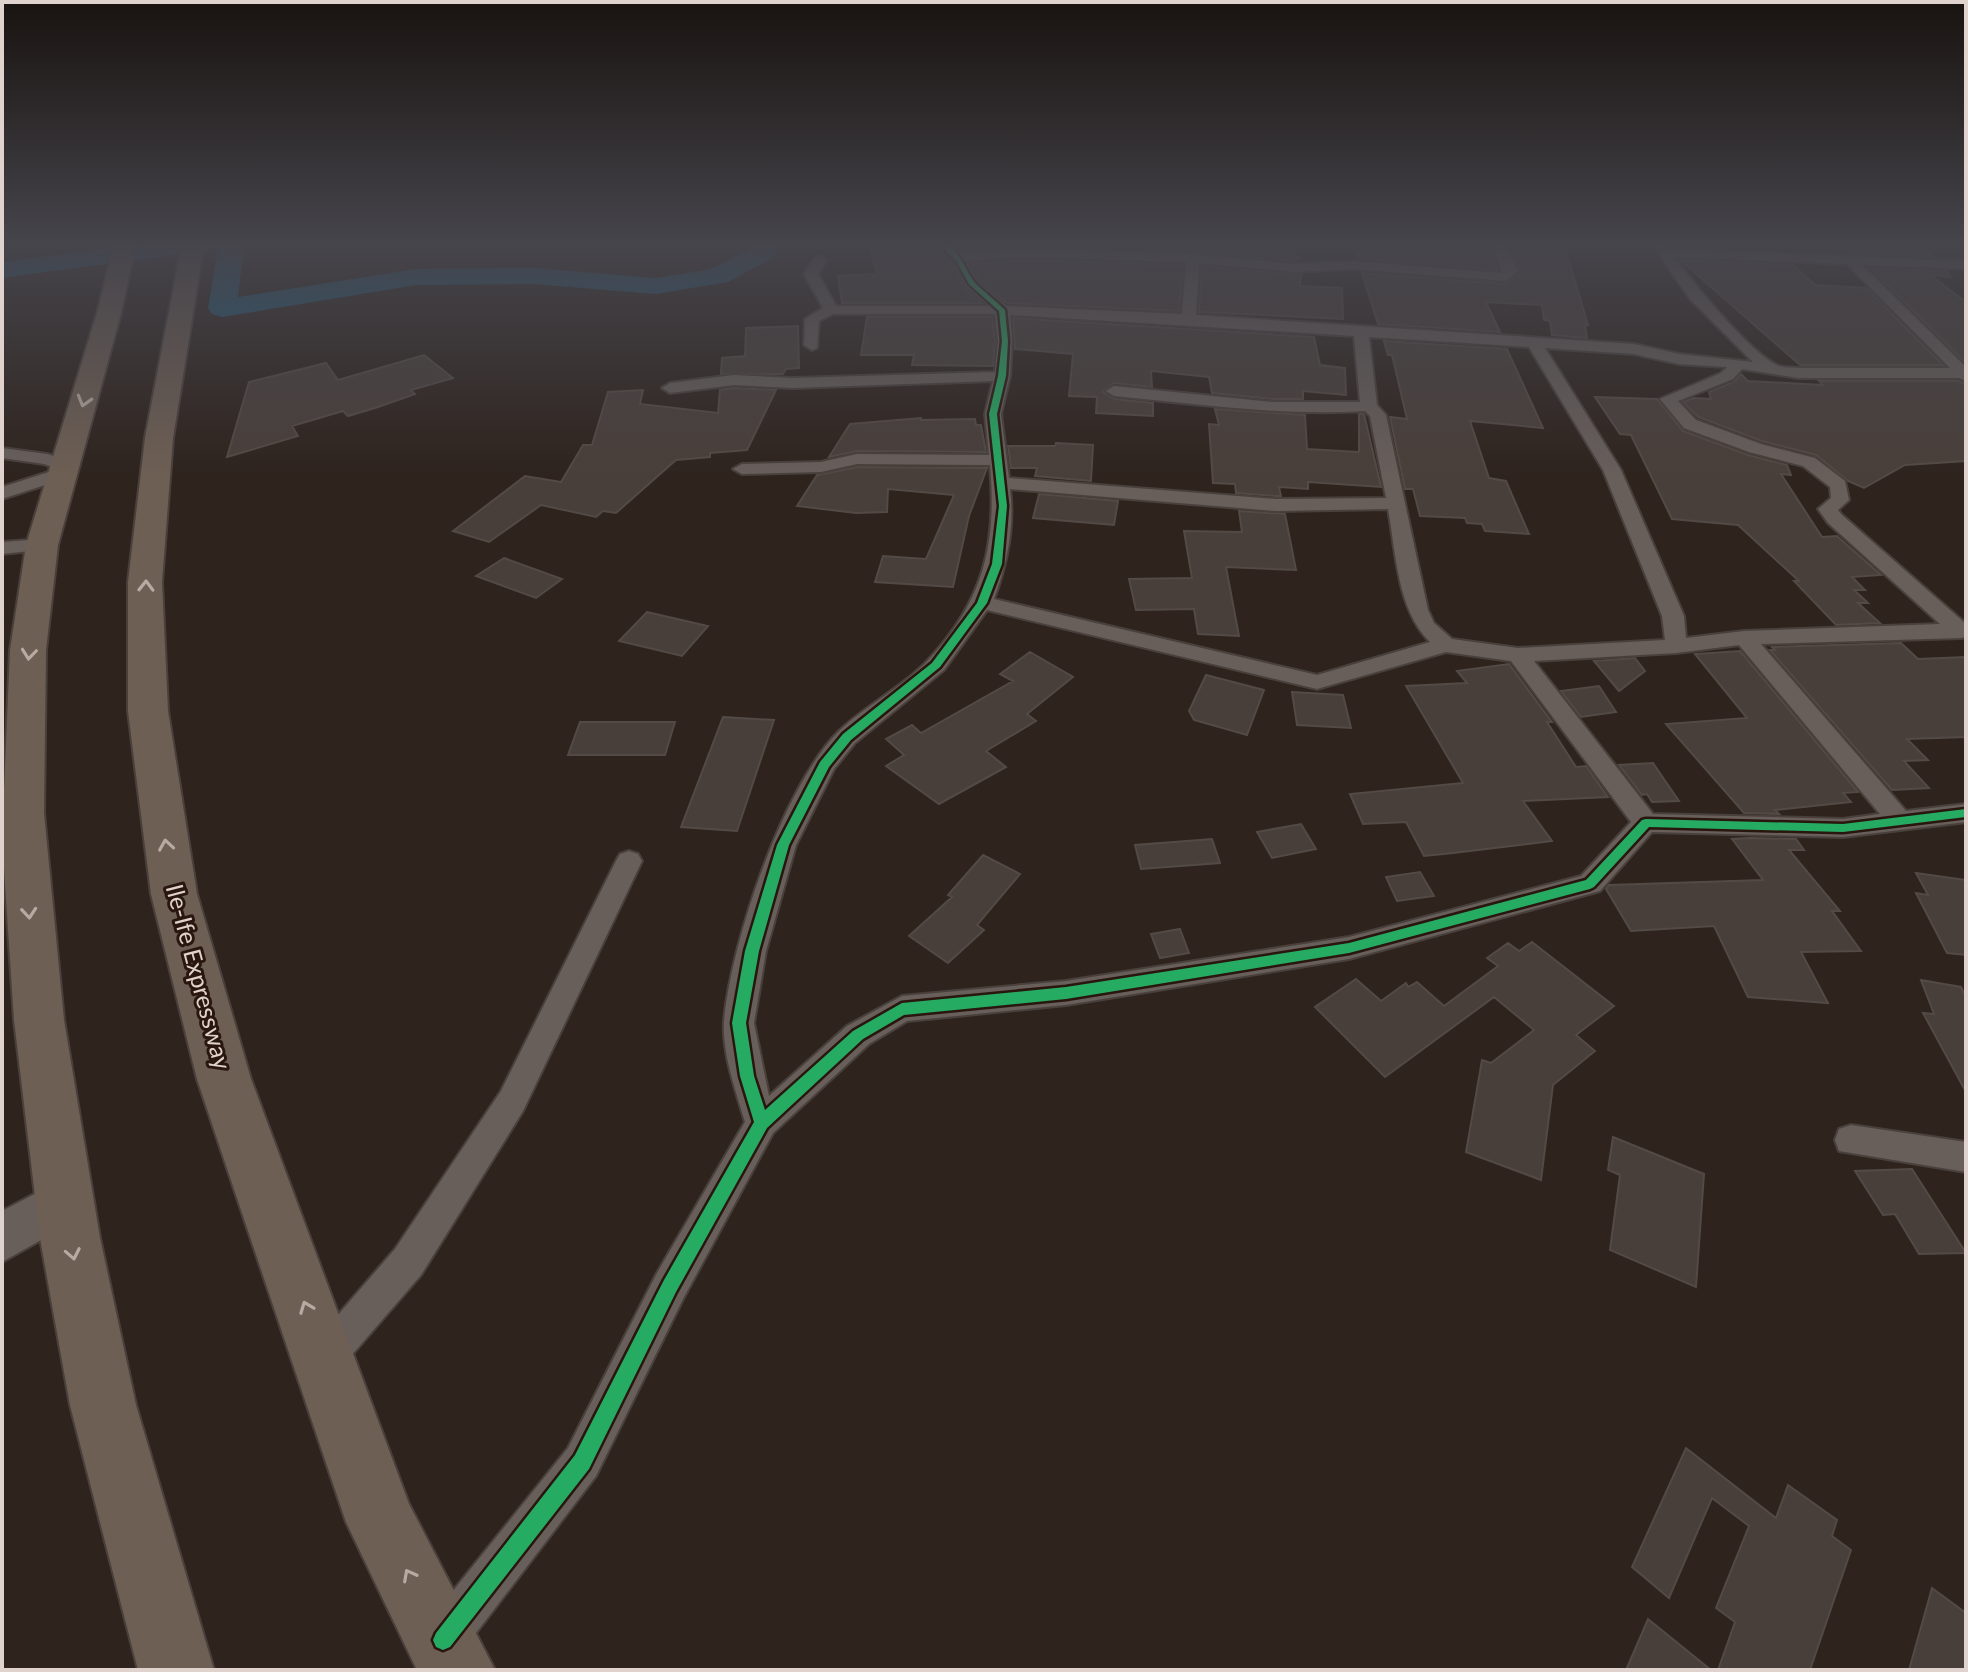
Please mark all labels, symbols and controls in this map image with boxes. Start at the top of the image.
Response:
one-way arrow [77,393,93,407]
one-way arrow [137,579,155,592]
one-way arrow [20,648,37,661]
one-way arrow [158,838,175,852]
street label: Ile-Ife Expressway [161,881,238,1073]
one-way arrow [20,907,37,920]
one-way arrow [64,1247,81,1261]
one-way arrow [299,1301,316,1315]
one-way arrow [403,1569,418,1584]

